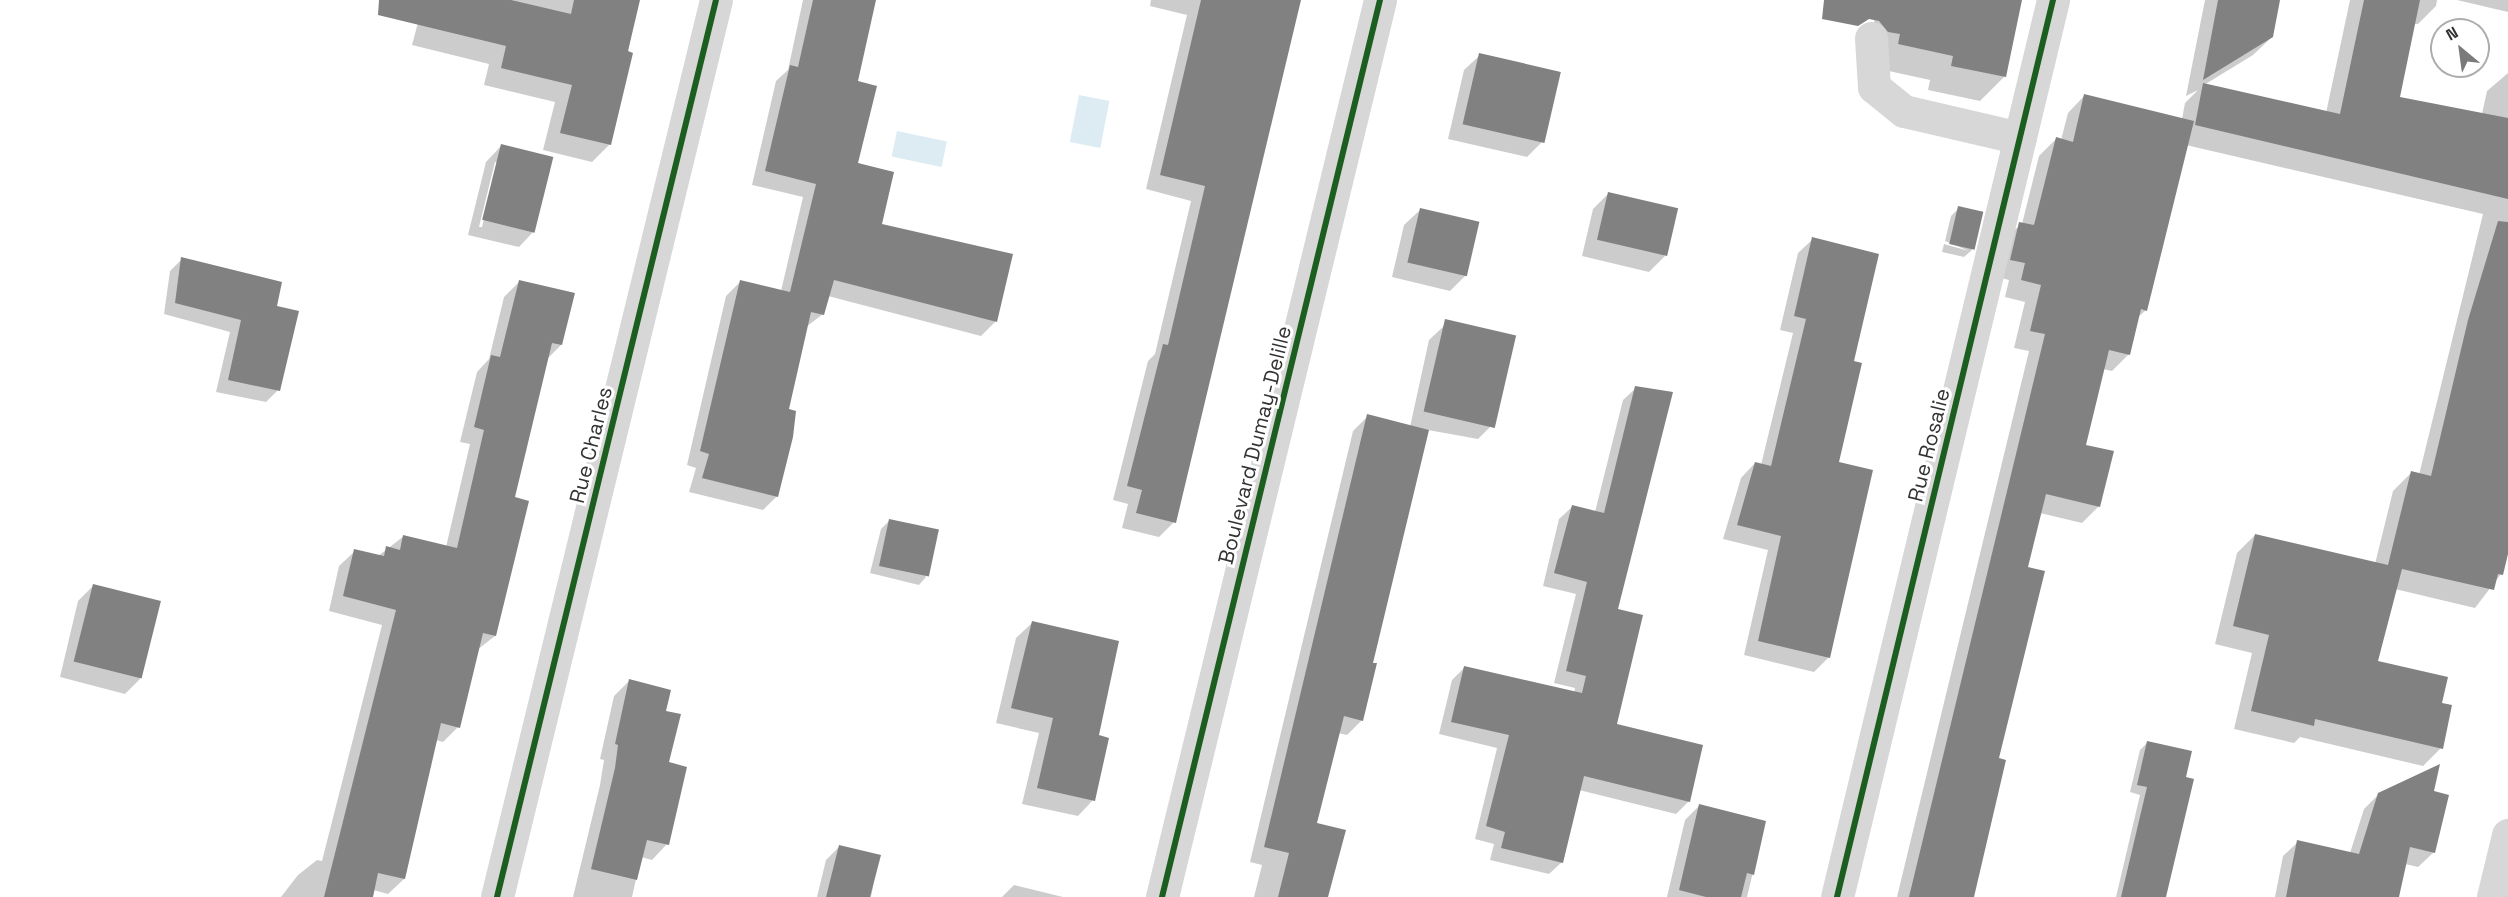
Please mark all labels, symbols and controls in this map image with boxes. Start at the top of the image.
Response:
north arrow [2430,18,2490,78]
text: N [2442,22,2462,45]
street label: Boulevard Dumay-Delille [1213,323,1297,567]
street label: Rue Charles [564,384,618,506]
street label: Rue Rosalie [1903,386,1955,504]

